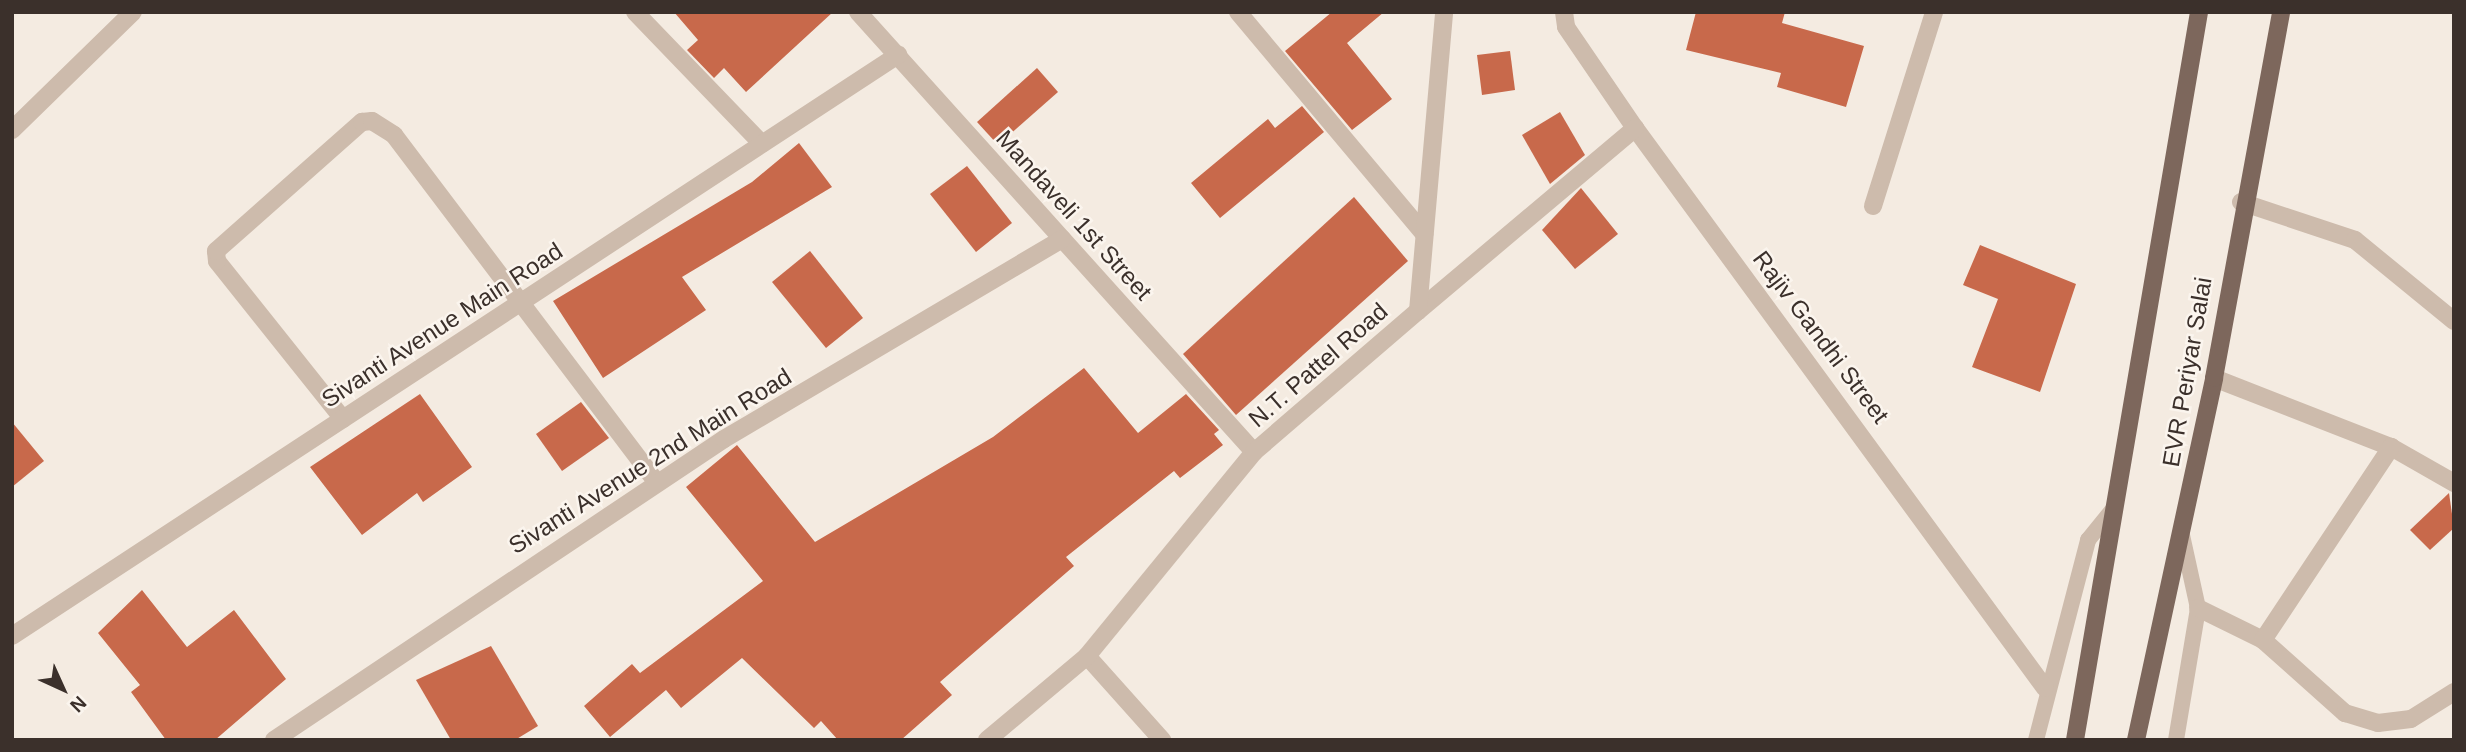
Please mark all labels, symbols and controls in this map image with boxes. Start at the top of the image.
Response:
street label: Mandaveli 1st Street [990,124,1158,306]
street label: Sivanti Avenue Main Road [316,236,568,414]
street label: Rajiv Gandhi Street [1747,245,1895,429]
street label: EVR Periyar Salai [2156,275,2218,469]
street label: N.T. Pattel Road [1243,297,1393,433]
street label: Sivanti Avenue 2nd Main Road [503,362,797,560]
north arrow [28,654,98,724]
text: N [66,692,90,716]

